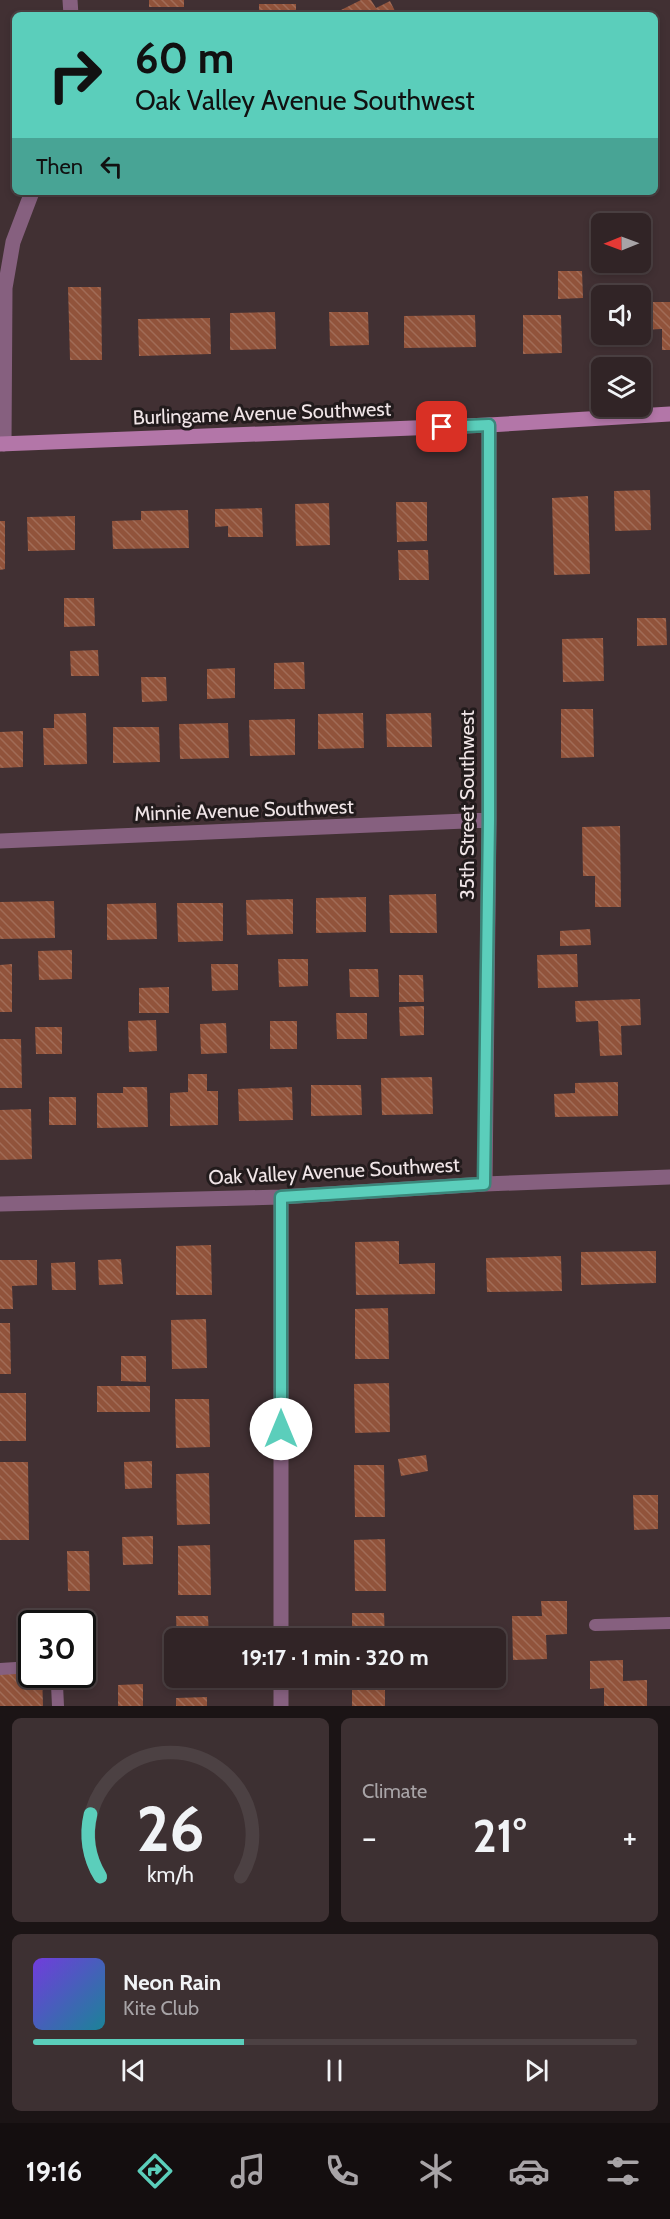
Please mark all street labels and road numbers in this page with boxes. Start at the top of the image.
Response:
street label: Burlingame Avenue Southwest [132,396,392,430]
street label: 35th Street Southwest [455,710,479,900]
street label: Minnie Avenue Southwest [134,794,355,826]
street label: Oak Valley Avenue Southwest [208,1152,460,1190]

